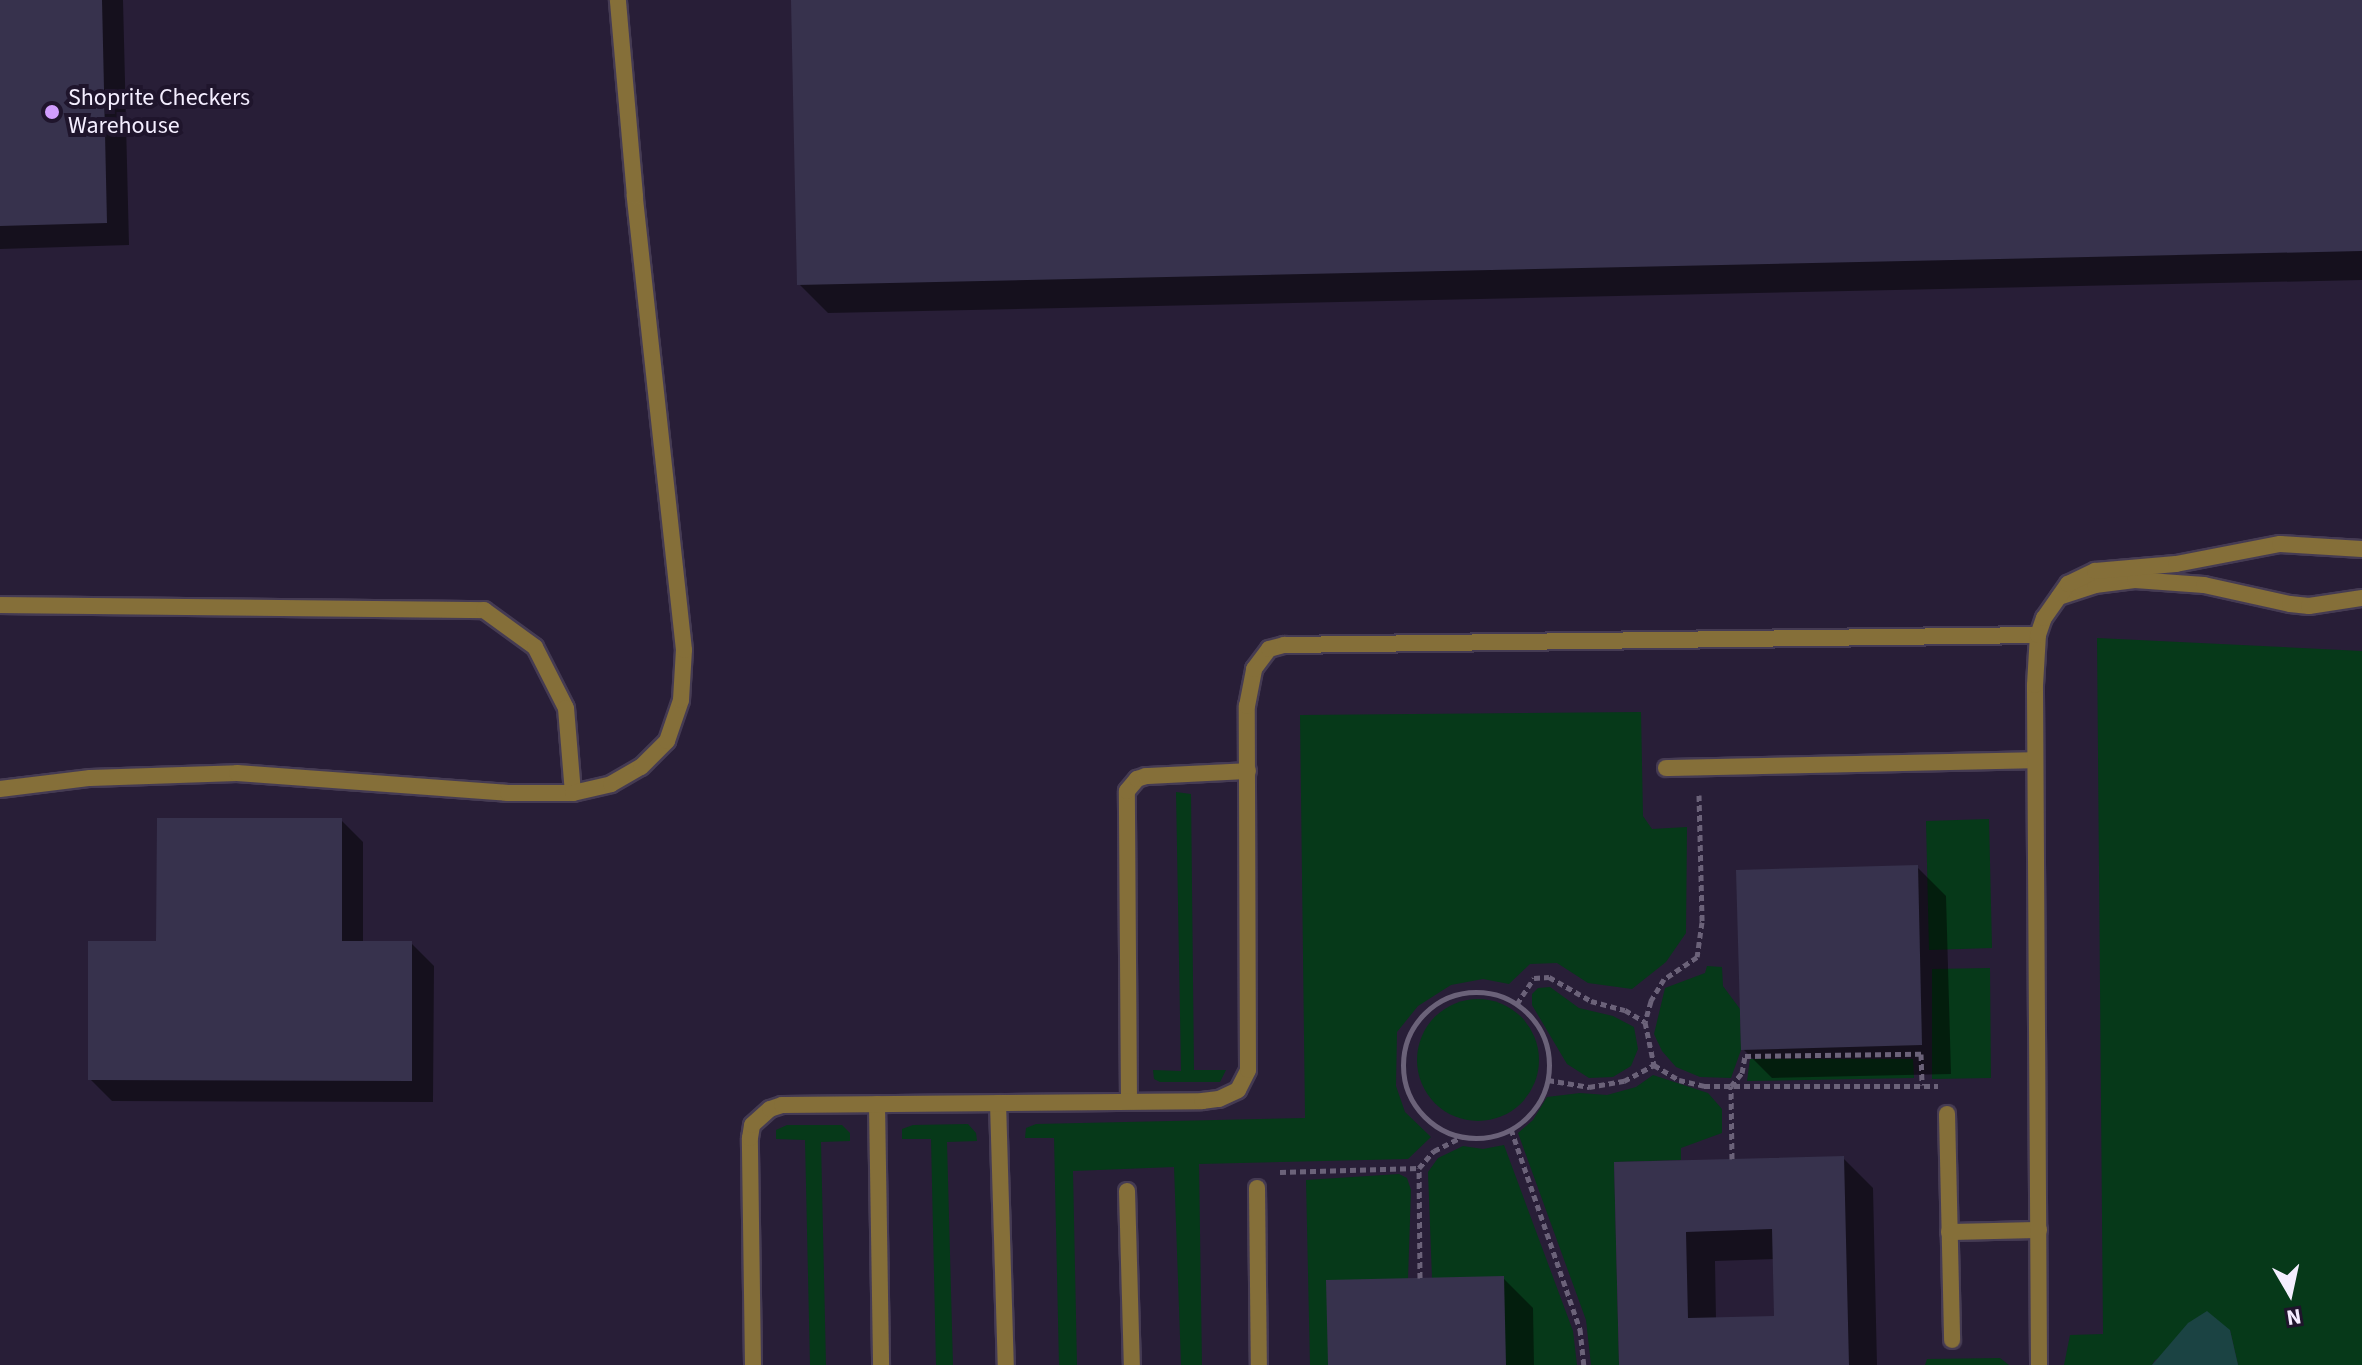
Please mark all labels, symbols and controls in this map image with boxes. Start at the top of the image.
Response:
place label: Shoprite Checkers Warehouse [68,84,250,140]
marker: Shoprite Checkers Warehouse [43,103,61,121]
north arrow [2250,1253,2330,1333]
text: N [2284,1300,2303,1334]

